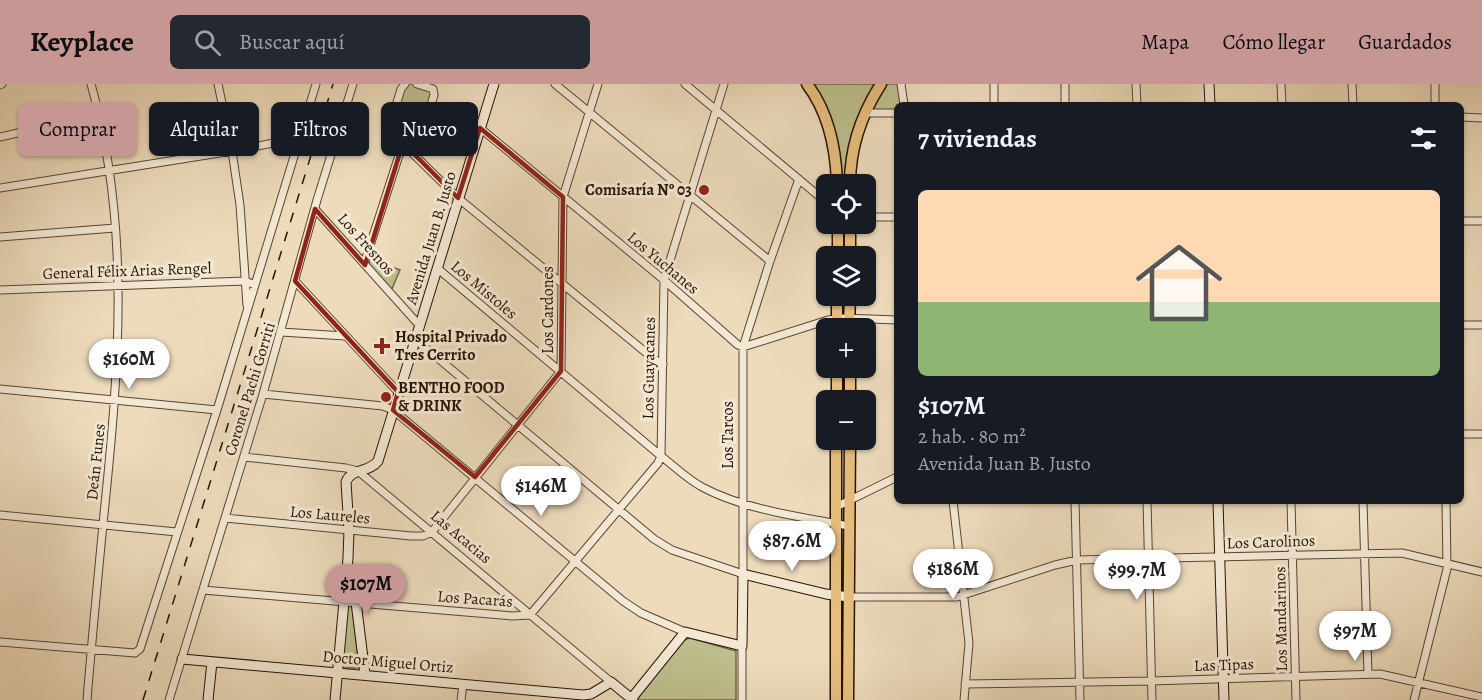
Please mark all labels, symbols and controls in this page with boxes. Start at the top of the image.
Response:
search box [170,15,590,69]
text: Keyplace [30,23,134,61]
icon: search [191,26,224,59]
text: Buscar aquí [239,27,345,57]
text: Mapa [1141,28,1189,56]
text: Cómo llegar [1222,28,1325,56]
text: Guardados [1358,28,1452,56]
chip: Comprar [18,102,137,156]
chip: Alquilar [149,102,259,156]
chip: Filtros [271,102,369,156]
chip: Nuevo [381,102,478,156]
text: 7 viviendas [918,121,1037,156]
icon: filters [1407,122,1440,155]
street label: Avenida Juan B. Justo [400,169,462,308]
map controls [816,174,876,450]
button: locate [816,174,876,234]
place label: Comisaría Nº 03 [585,179,692,201]
marker: Comisaría Nº 03 [697,183,711,197]
street label: Los Fresnos [332,208,400,280]
street label: Los Yuchanes [622,226,704,300]
icon: home [1125,229,1233,337]
button: layers [816,246,876,306]
street label: Los Mistoles [446,256,522,324]
street label: General Félix Arias Rengel [42,257,212,285]
street label: Los Cardones [537,266,559,354]
street label: Los Guayacanes [637,317,661,419]
button: + [816,318,876,378]
street label: Coronel Pachi Gorriti [219,320,281,458]
place label: Hospital Privado Tres Cerrito [395,326,507,366]
marker: Hospital Privado Tres Cerrito [373,337,391,355]
pin: $160M [87,339,171,390]
text: $160M [103,345,155,372]
place label: BENTHO FOOD & DRINK [398,377,505,417]
text: $107M [918,388,985,423]
marker: BENTHO FOOD & DRINK [379,390,393,404]
button: − [816,390,876,450]
street label: Los Tarcos [717,401,739,469]
street label: Deán Funes [81,423,111,501]
text: 2 hab. · 80 m² [918,423,1026,450]
text: Avenida Juan B. Justo [918,450,1091,477]
pin: $146M [499,466,583,517]
text: $146M [515,472,567,499]
street label: Los Laureles [289,501,371,529]
street label: Las Acacias [426,505,496,569]
pin: $87.6M [743,521,841,572]
text: $87.6M [762,527,822,554]
street label: Los Carolinos [1226,529,1316,555]
pin: $186M [911,549,995,600]
pin: $99.7M [1088,550,1186,601]
text: $186M [927,555,979,582]
text: $99.7M [1108,556,1166,583]
pin: $107M [324,564,408,615]
street label: Los Mandarinos [1269,566,1293,672]
text: $107M [340,570,392,597]
street label: Los Pacarás [437,585,513,613]
pin: $97M [1319,611,1391,662]
text: $97M [1333,617,1377,644]
street label: Doctor Miguel Ortiz [321,645,455,679]
street label: Las Tipas [1193,653,1255,677]

